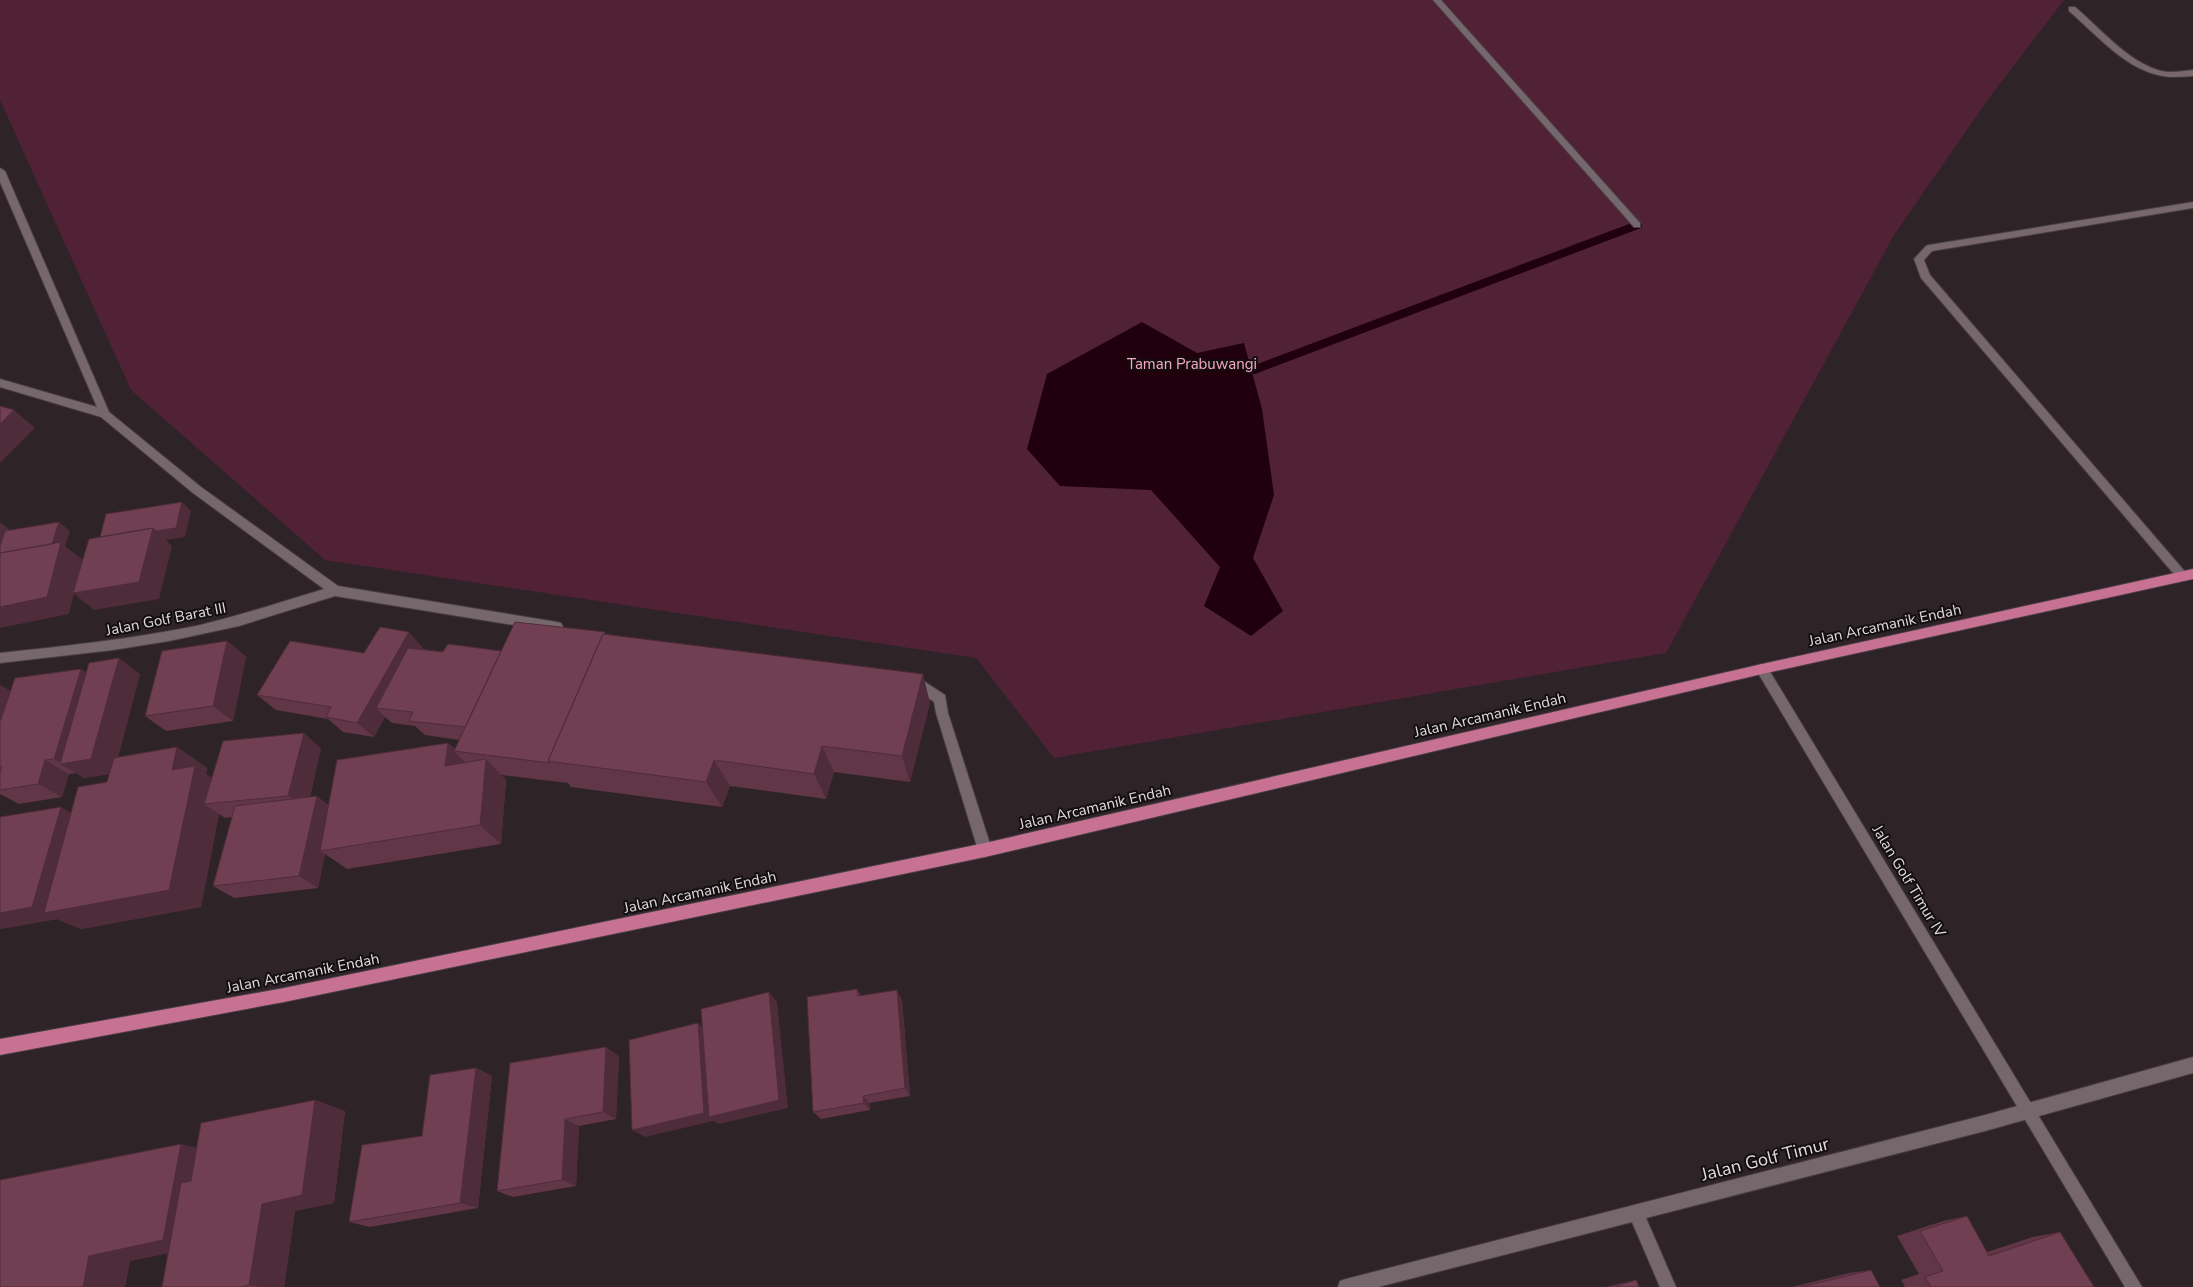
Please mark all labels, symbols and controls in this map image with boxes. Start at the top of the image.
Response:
park label: Taman Prabuwangi [1127,354,1257,374]
street label: Jalan Golf Barat III [103,598,228,641]
street label: Jalan Arcamanik Endah [1806,599,1963,651]
street label: Jalan Arcamanik Endah [1411,688,1568,742]
street label: Jalan Arcamanik Endah [1016,780,1173,834]
street label: Jalan Golf Timur IV [1867,820,1951,941]
street label: Jalan Arcamanik Endah [621,866,778,918]
street label: Jalan Arcamanik Endah [224,948,381,998]
street label: Jalan Golf Timur [1698,1131,1832,1187]

